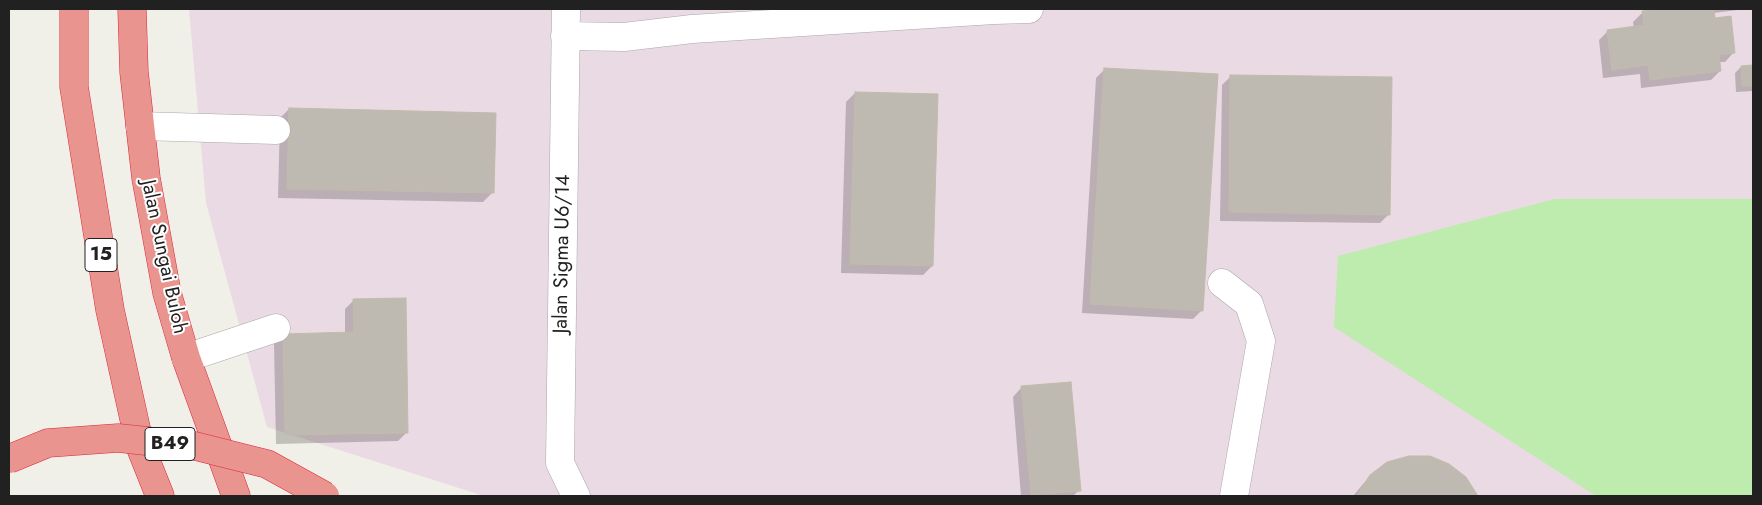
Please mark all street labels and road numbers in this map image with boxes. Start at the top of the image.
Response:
street label: Jalan Sigma U6/14 [550,174,576,334]
street label: Jalan Sungai Buloh [135,178,191,336]
road number: 15 [85,238,117,272]
road number: B49 [145,428,195,460]

